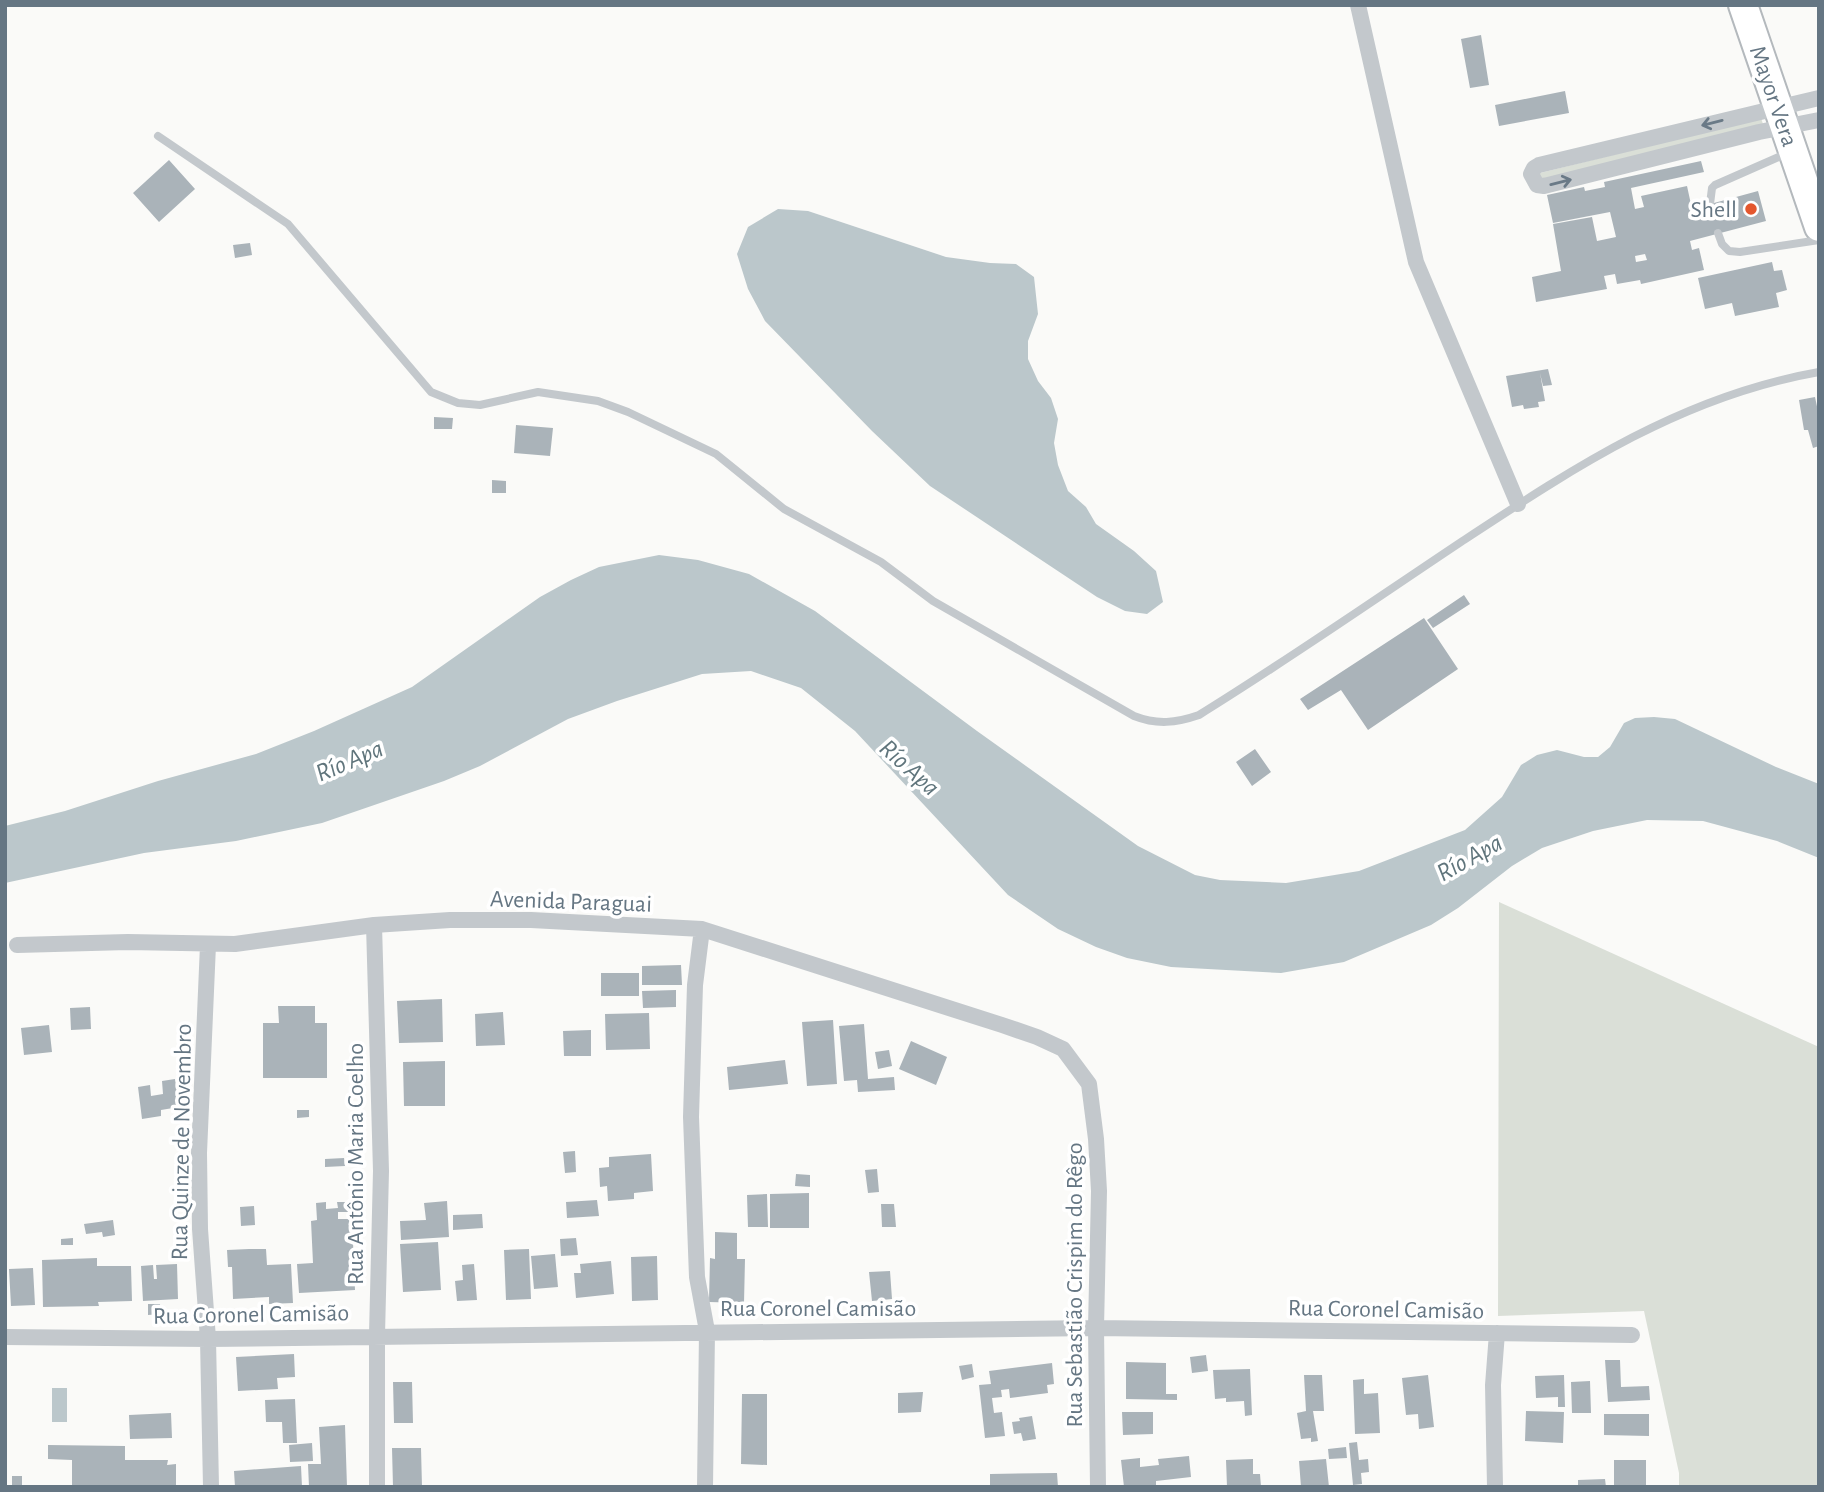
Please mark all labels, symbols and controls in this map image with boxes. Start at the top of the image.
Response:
street label: Mayor Vera [1745,43,1801,150]
one-way arrow [1701,117,1724,130]
one-way arrow [1549,175,1572,188]
place label: Shell [1691,198,1737,222]
marker: Shell [1743,201,1759,217]
water label: Río Apa [312,735,387,787]
water label: Río Apa [874,735,944,801]
water label: Río Apa [1432,829,1507,886]
street label: Avenida Paraguai [490,887,652,917]
street label: Rua Quinze de Novembro [168,1023,196,1261]
street label: Rua Antônio Maria Coelho [344,1043,368,1285]
street label: Rua Sebastião Crispim do Rêgo [1063,1142,1087,1428]
street label: Rua Coronel Camisão [1288,1296,1484,1324]
street label: Rua Coronel Camisão [720,1297,916,1321]
street label: Rua Coronel Camisão [153,1301,349,1329]

